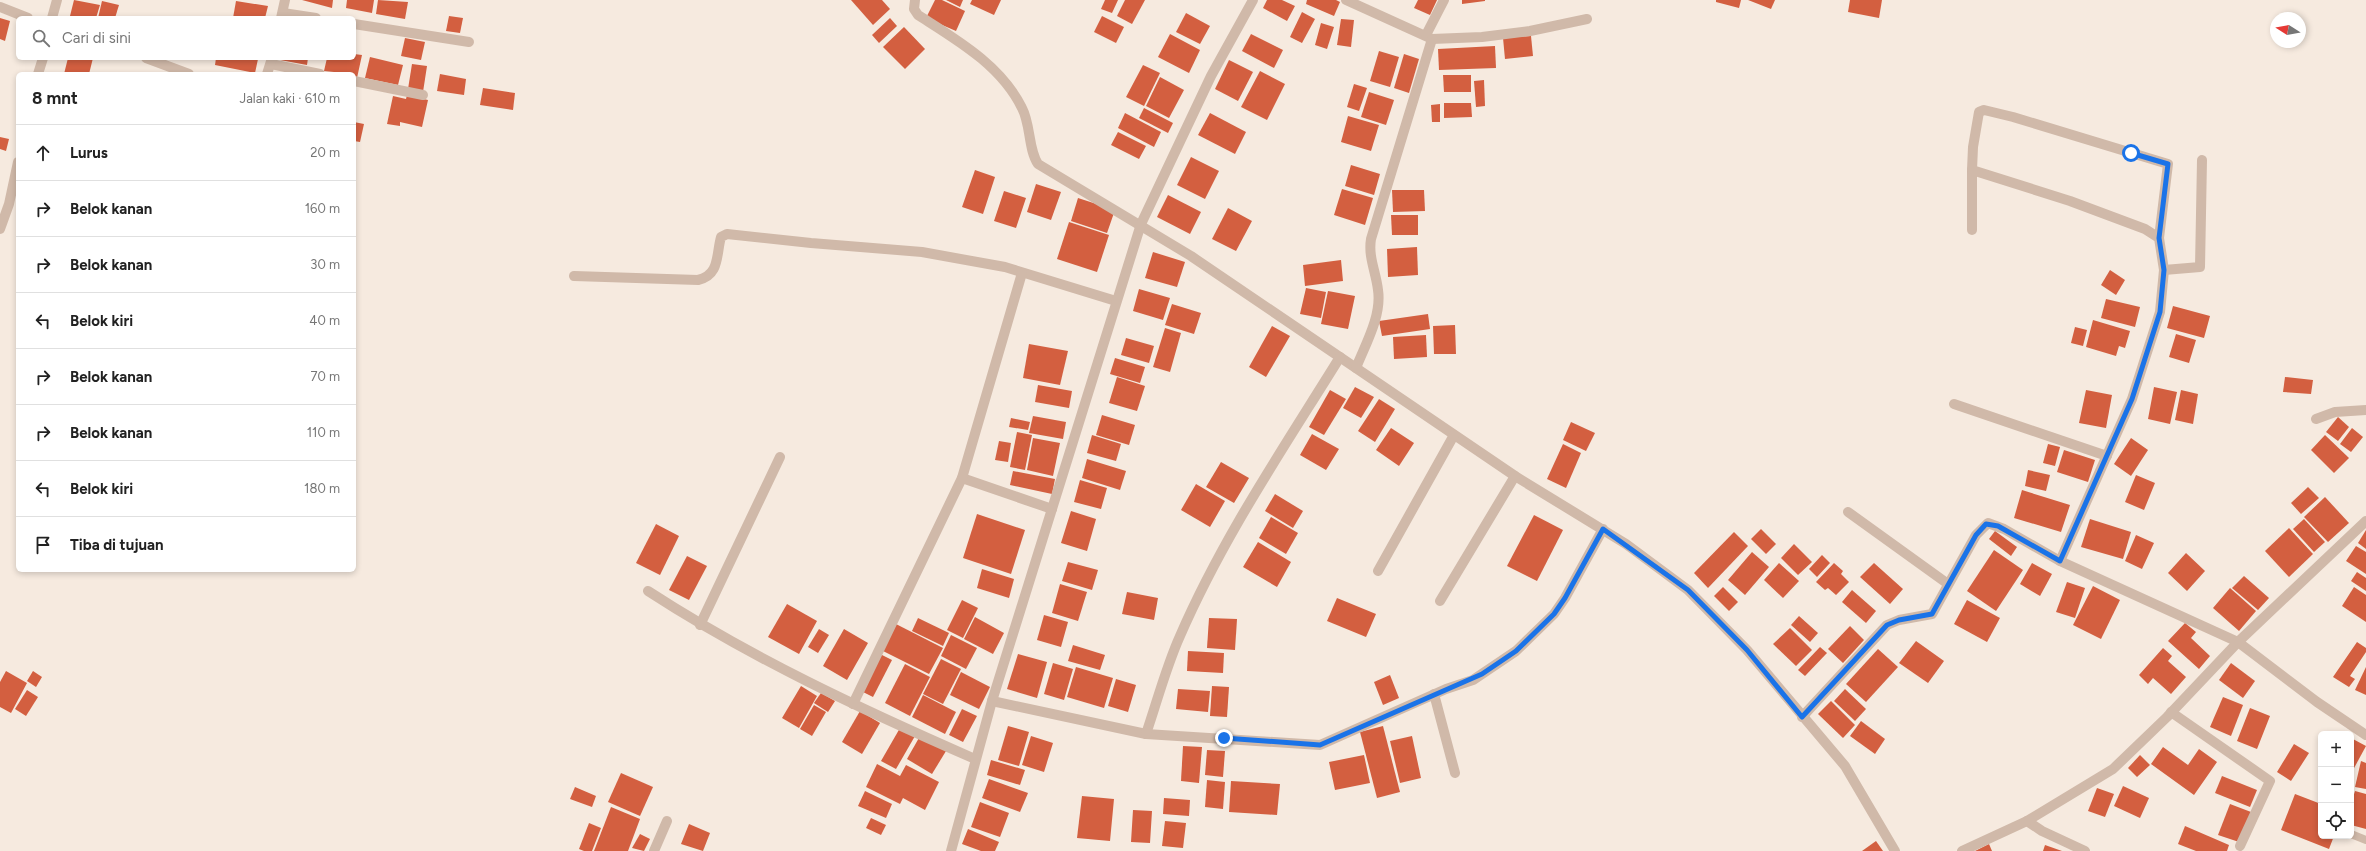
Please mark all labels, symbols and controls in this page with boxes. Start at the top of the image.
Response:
north arrow [2270,12,2306,48]
search box [16,16,356,60]
icon: search [30,27,52,49]
text: Cari di sini [62,29,131,47]
text: 8 mnt [32,88,78,108]
text: Jalan kaki · 610 m [240,91,340,106]
icon: ahead [32,142,54,164]
text: Lurus [70,144,108,162]
route start [2122,144,2140,162]
text: 20 m [310,145,340,160]
icon: right [32,198,54,220]
text: Belok kanan [70,200,152,218]
text: 160 m [305,201,340,216]
icon: right [32,254,54,276]
text: Belok kanan [70,256,152,274]
text: 30 m [310,257,340,272]
icon: left [32,310,54,332]
text: Belok kiri [70,312,133,330]
text: 40 m [309,313,340,328]
icon: right [32,366,54,388]
text: Belok kanan [70,368,152,386]
text: 70 m [310,369,340,384]
icon: right [32,422,54,444]
text: Belok kanan [70,424,152,442]
text: 110 m [307,425,340,440]
icon: left [32,478,54,500]
text: Belok kiri [70,480,133,498]
text: 180 m [304,481,340,496]
icon: arrive [32,534,54,556]
text: Tiba di tujuan [70,536,164,554]
route end [1215,729,1233,747]
map controls [2318,731,2354,839]
button: + [2318,731,2354,767]
button: − [2318,767,2354,803]
button: locate [2318,803,2354,839]

